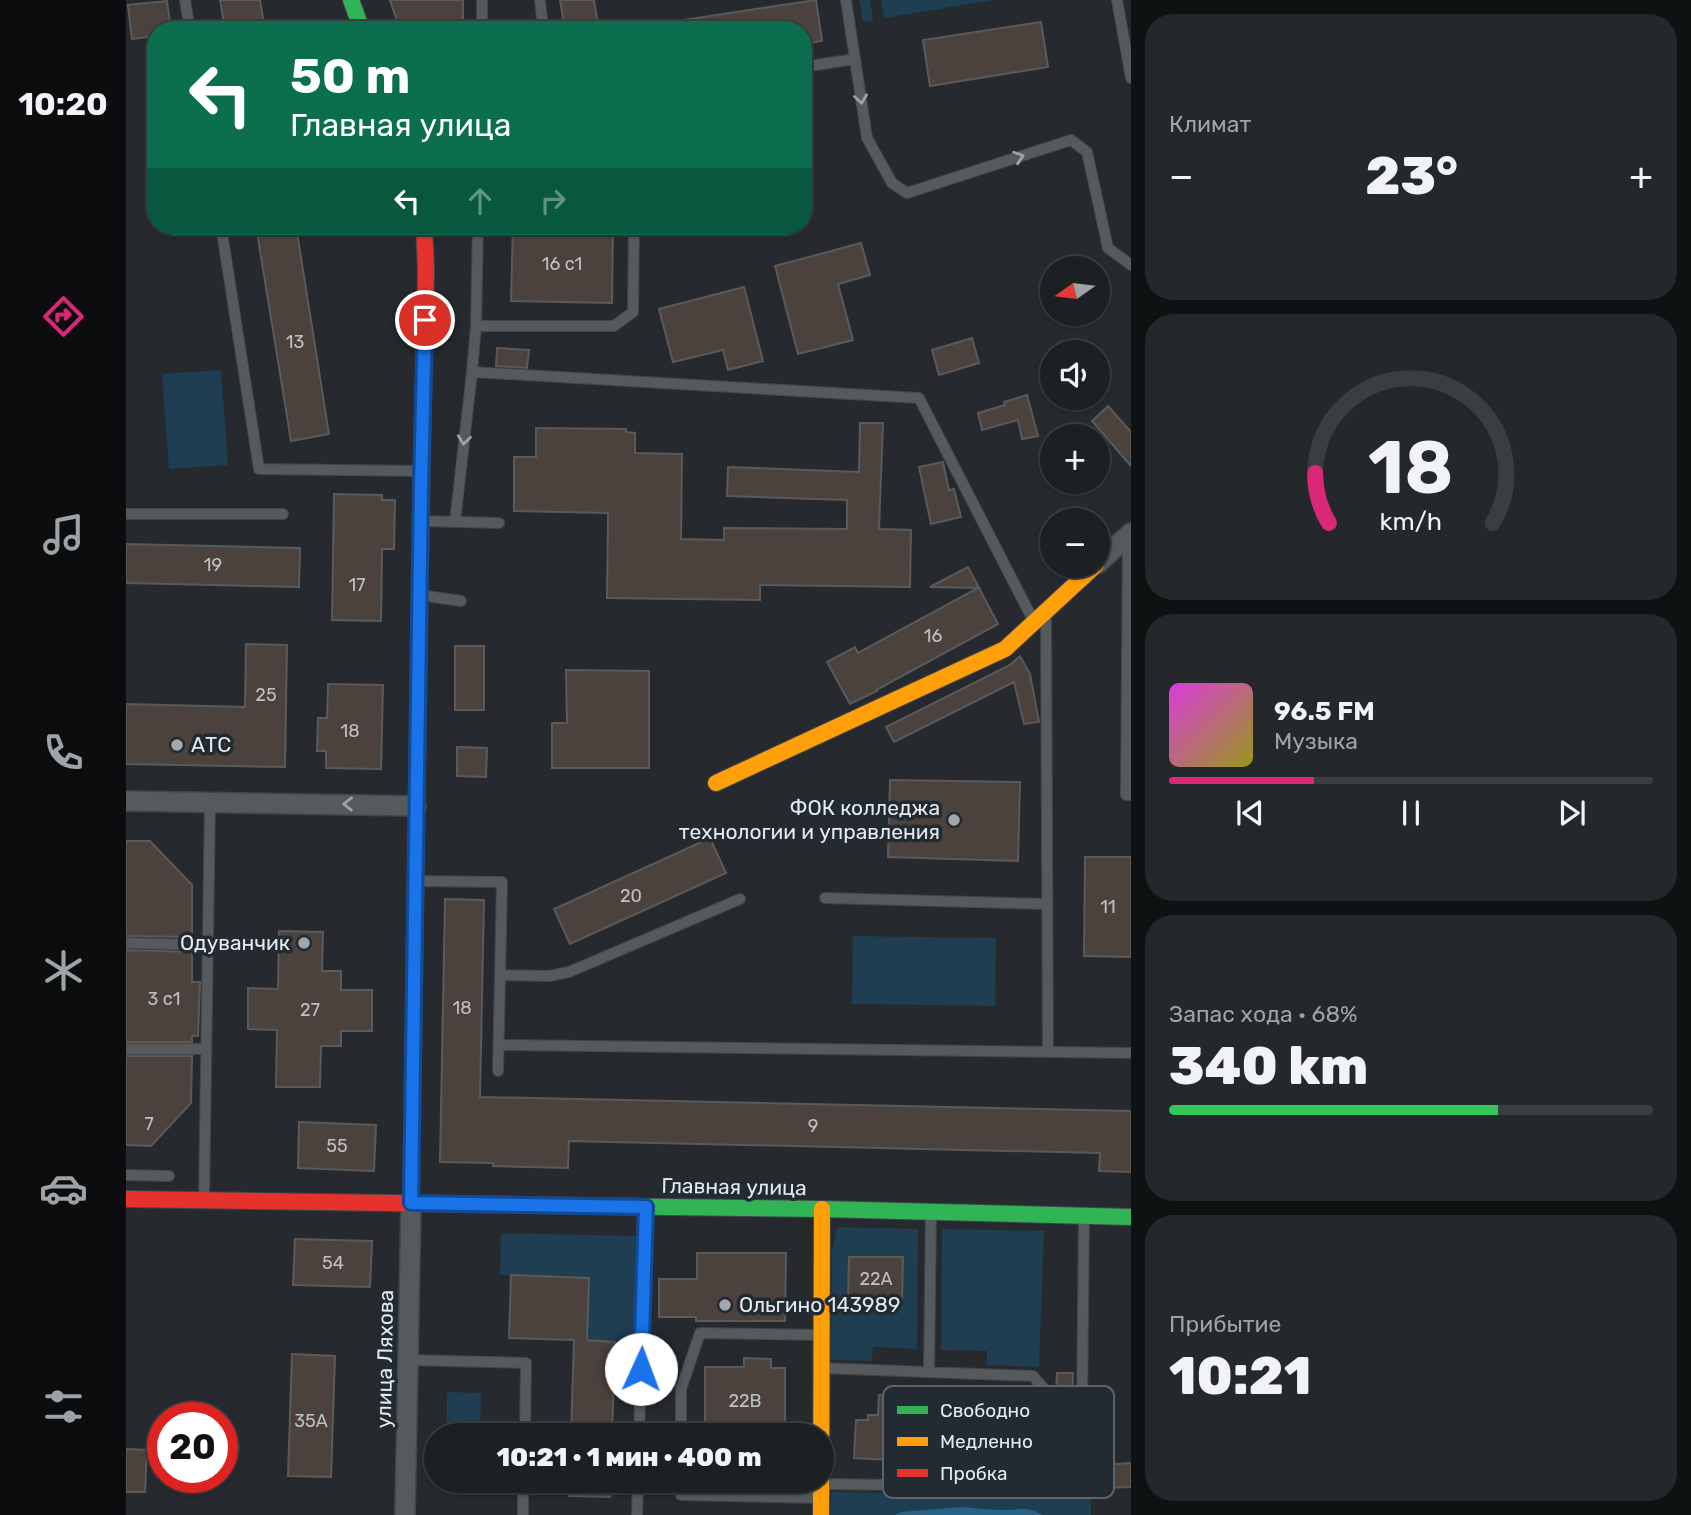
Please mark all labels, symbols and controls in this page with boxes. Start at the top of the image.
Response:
text: 50 m [290,47,410,105]
icon: left [175,49,266,140]
text: 10:20 [18,85,108,123]
one-way arrow [853,93,868,105]
text: Главная улица [290,106,512,144]
text: Климат [1169,110,1251,138]
text: 23° [1365,145,1458,207]
one-way arrow [1013,150,1025,165]
text: − [1169,153,1194,199]
text: + [1629,153,1653,199]
icon: left [388,182,426,220]
icon: ahead [461,182,499,220]
icon: right [534,182,572,220]
house number: 16 с1 [542,253,582,275]
north arrow [1040,256,1110,326]
map controls [1040,256,1110,578]
pin [395,290,455,350]
icon: directions [39,292,88,341]
icon: arrive [406,301,444,339]
house number: 13 [286,331,304,353]
button: sound [1040,340,1110,410]
button: + [1040,424,1110,494]
text: 18 [1368,426,1454,512]
one-way arrow [457,434,472,445]
text: km/h [1380,507,1442,536]
button: − [1040,508,1110,578]
icon: music [39,510,88,559]
house number: 19 [204,554,222,576]
house number: 17 [349,574,365,596]
house number: 16 [924,625,942,647]
house number: 25 [255,684,277,706]
text: 96.5 FM [1274,696,1375,727]
house number: 18 [340,720,360,742]
text: Музыка [1274,727,1358,755]
icon: phone [39,728,88,777]
place label: АТС [191,732,231,757]
marker: АТС [169,737,185,753]
icon: previous [1231,794,1269,832]
icon: pause [1392,794,1430,832]
icon: next [1553,794,1591,832]
place label: ФОК колледжа технологии и управления [679,795,940,844]
one-way arrow [342,797,353,812]
marker: ФОК колледжа технологии и управления [946,812,962,828]
house number: 20 [620,885,642,907]
house number: 11 [1100,896,1116,918]
place label: Одуванчик [180,930,290,955]
marker: Одуванчик [296,935,312,951]
icon: climate [39,946,88,995]
house number: 3 с1 [148,988,180,1010]
house number: 18 [452,997,472,1019]
house number: 27 [300,999,320,1021]
text: Запас хода · 68% [1169,1000,1358,1028]
text: 340 km [1169,1035,1368,1097]
house number: 7 [144,1113,154,1135]
house number: 9 [808,1115,818,1137]
house number: 55 [326,1135,348,1157]
icon: car [39,1164,88,1213]
street label: Главная улица [661,1173,807,1200]
house number: 54 [322,1252,344,1274]
house number: 22А [859,1268,893,1290]
street label: улица Ляхова [371,1290,398,1428]
place label: Ольгино 143989 [739,1292,900,1317]
marker: Ольгино 143989 [717,1297,733,1313]
text: Прибытие [1169,1310,1281,1338]
position arrow [604,1332,678,1406]
text: 10:21 [1169,1345,1311,1407]
icon: filters [39,1382,88,1431]
legend [883,1386,1114,1498]
house number: 22В [728,1390,762,1412]
text: Свободно [940,1399,1030,1422]
speed limit sign: 20 [147,1402,238,1493]
house number: 35А [294,1410,328,1432]
text: Медленно [940,1430,1033,1453]
text: 10:21 · 1 мин · 400 m [496,1442,762,1473]
text: Пробка [940,1462,1008,1485]

